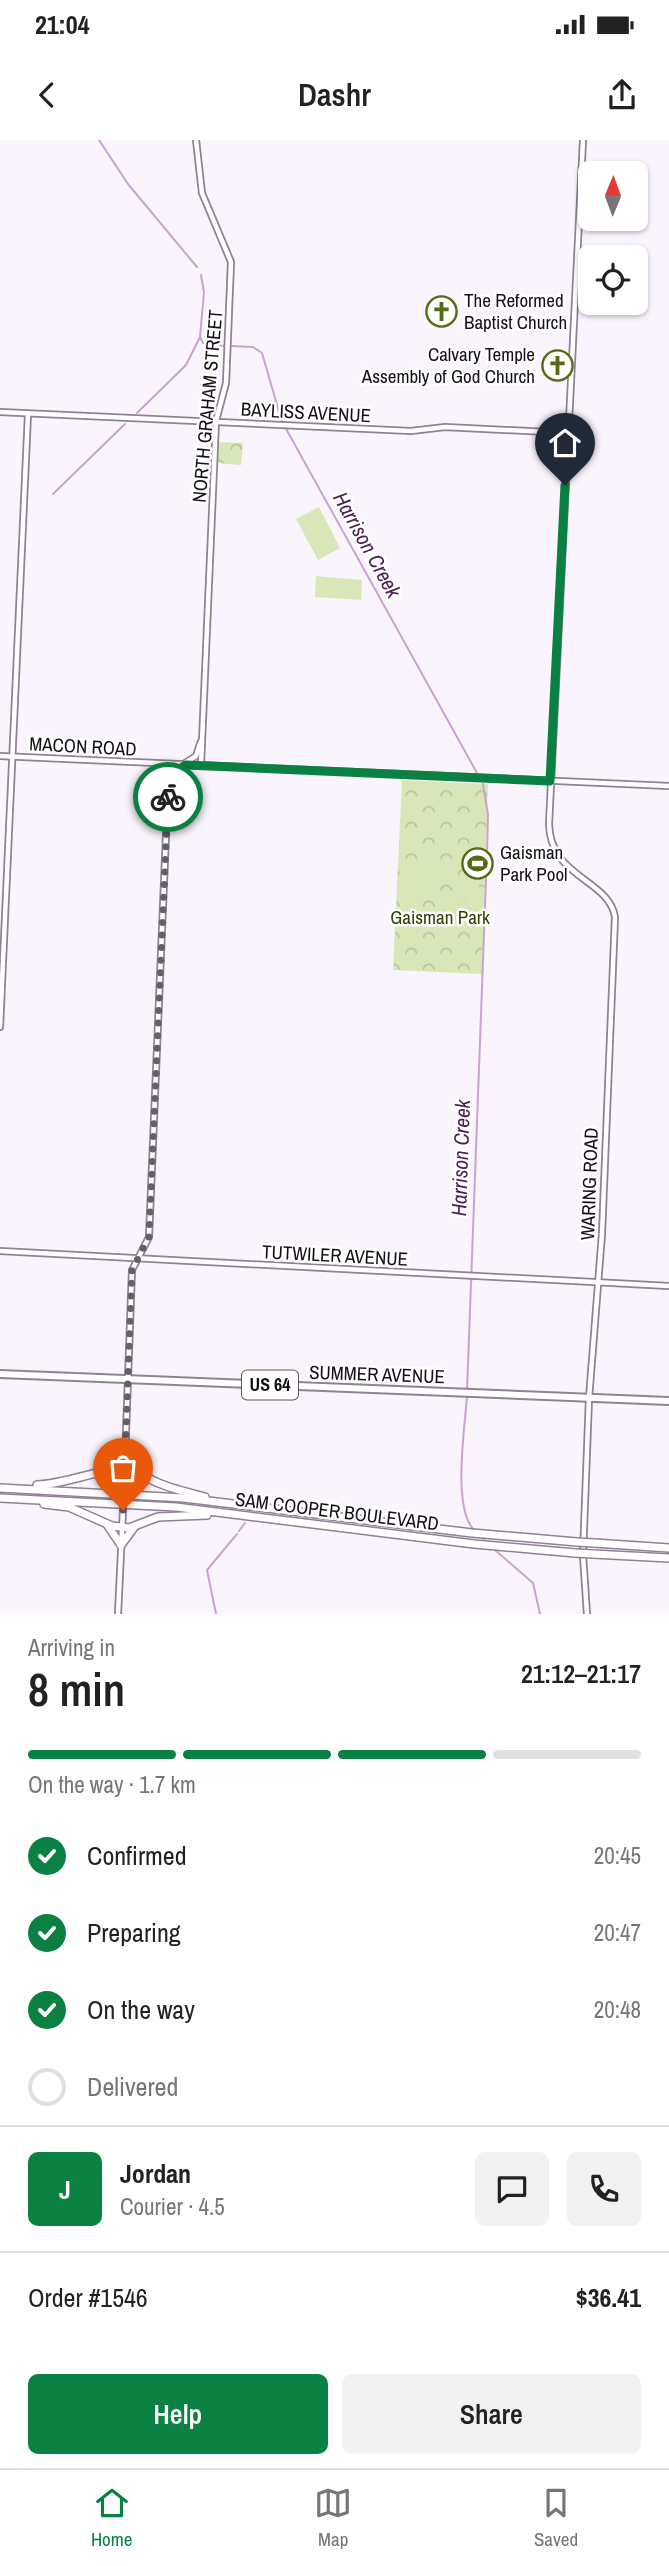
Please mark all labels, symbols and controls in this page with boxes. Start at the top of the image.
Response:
text: 21:04 [35,7,90,42]
text: Dashr [298,73,371,116]
icon: back [28,76,66,114]
icon: share [603,76,641,114]
north arrow [578,161,648,231]
map controls [578,161,648,315]
button: locate [578,245,648,315]
place label: The Reformed Baptist Church [464,287,567,335]
church icon: The Reformed Baptist Church [424,294,458,328]
street label: NORTH GRAHAM STREET [186,308,228,504]
place label: Calvary Temple Assembly of God Church [361,341,535,389]
church icon: Calvary Temple Assembly of God Church [541,348,575,382]
street label: BAYLISS AVENUE [240,396,372,428]
pin [535,413,595,485]
icon: home [546,424,584,462]
water label: Harrison Creek [326,487,409,604]
street label: MACON ROAD [29,730,137,762]
courier [133,762,203,832]
icon: bike [149,778,187,816]
place label: Gaisman Park Pool [500,839,568,887]
sports icon: Gaisman Park Pool [460,846,494,880]
park label: Gaisman Park [390,904,490,930]
water label: Harrison Creek [444,1098,477,1217]
street label: WARING ROAD [574,1127,604,1241]
street label: TUTWILER AVENUE [261,1238,409,1272]
street label: SUMMER AVENUE [309,1359,445,1389]
road number: US 64 [242,1370,298,1400]
pin [93,1438,153,1510]
icon: bag [104,1449,142,1487]
street label: SAM COOPER BOULEVARD [234,1486,440,1536]
text: Arriving in [28,1632,115,1663]
text: 21:12–21:17 [521,1656,641,1691]
text: 8 min [28,1658,125,1720]
text: On the way · 1.7 km [28,1769,196,1800]
icon: check [28,1837,66,1875]
text: Confirmed [87,1838,187,1873]
text: 20:45 [594,1840,641,1871]
icon: check [28,1914,66,1952]
text: Preparing [87,1915,181,1950]
text: 20:47 [594,1917,641,1948]
icon: check [28,1991,66,2029]
text: On the way [87,1992,195,2027]
text: 20:48 [594,1994,641,2025]
text: Delivered [87,2069,178,2104]
button: chat [475,2152,549,2226]
button: phone [567,2152,641,2226]
text: Jordan [120,2156,191,2191]
text: J [59,2172,71,2207]
text: Courier · 4.5 [120,2191,225,2222]
text: Order #1546 [28,2280,148,2315]
text: $36.41 [576,2280,641,2315]
button: Help [28,2374,328,2454]
button: Share [342,2374,641,2454]
tab: Home [91,2484,132,2552]
tab: Map [314,2484,352,2552]
tab: Saved [534,2484,578,2552]

